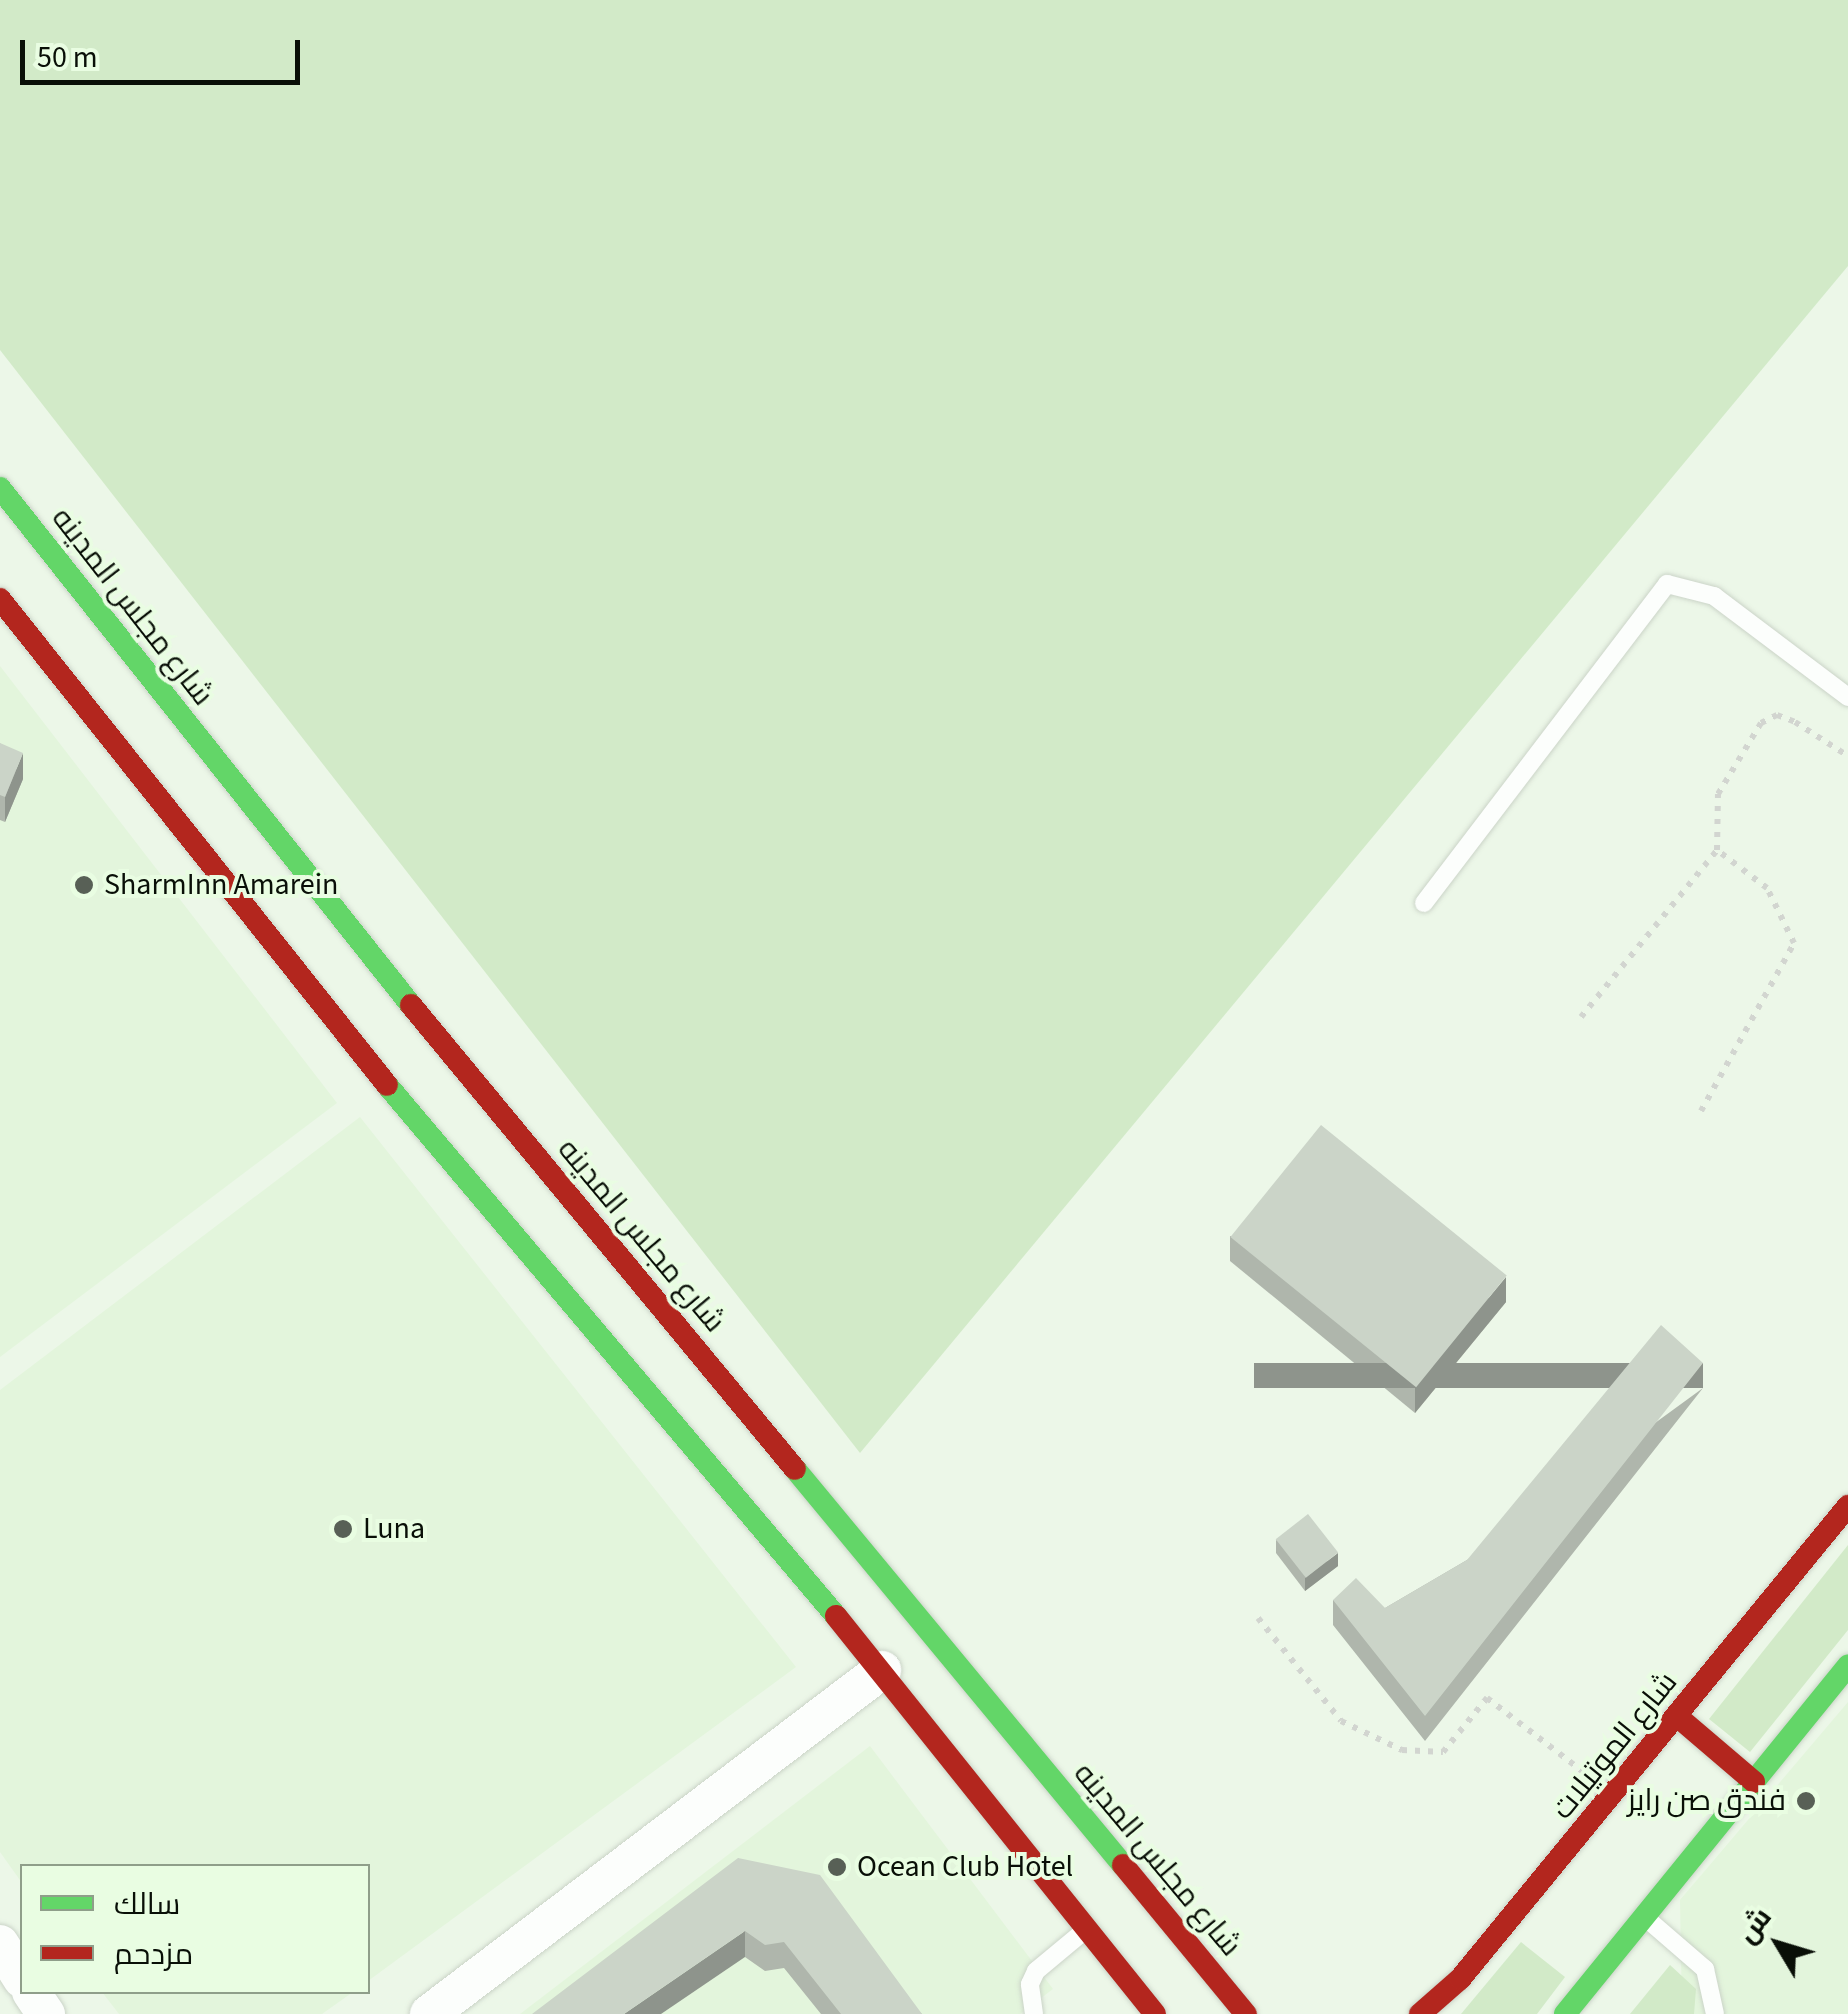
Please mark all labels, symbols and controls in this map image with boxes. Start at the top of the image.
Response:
scale bar [25,20,305,82]
text: 50 m [37,36,98,79]
street label: شارع مجلس المدينه [44,501,220,713]
place label: SharmInn Amarein [104,867,339,903]
marker: SharmInn Amarein [73,874,95,896]
street label: شارع مجلس المدينه [550,1132,732,1340]
place label: Luna [363,1511,425,1547]
marker: Luna [332,1518,354,1540]
street label: شارع الموتيلات [1545,1665,1685,1827]
street label: شارع مجلس المدينه [1066,1756,1248,1964]
place label: فندق صن رايز [1628,1783,1786,1819]
marker: فندق صن رايز [1795,1790,1817,1812]
place label: Ocean Club Hotel [857,1849,1073,1885]
marker: Ocean Club Hotel [826,1856,848,1878]
legend [20,1864,370,1994]
text: سالك [114,1883,180,1926]
north arrow [1728,1894,1828,1994]
text: ش [1728,1899,1781,1952]
text: مزدحم [114,1933,193,1976]

